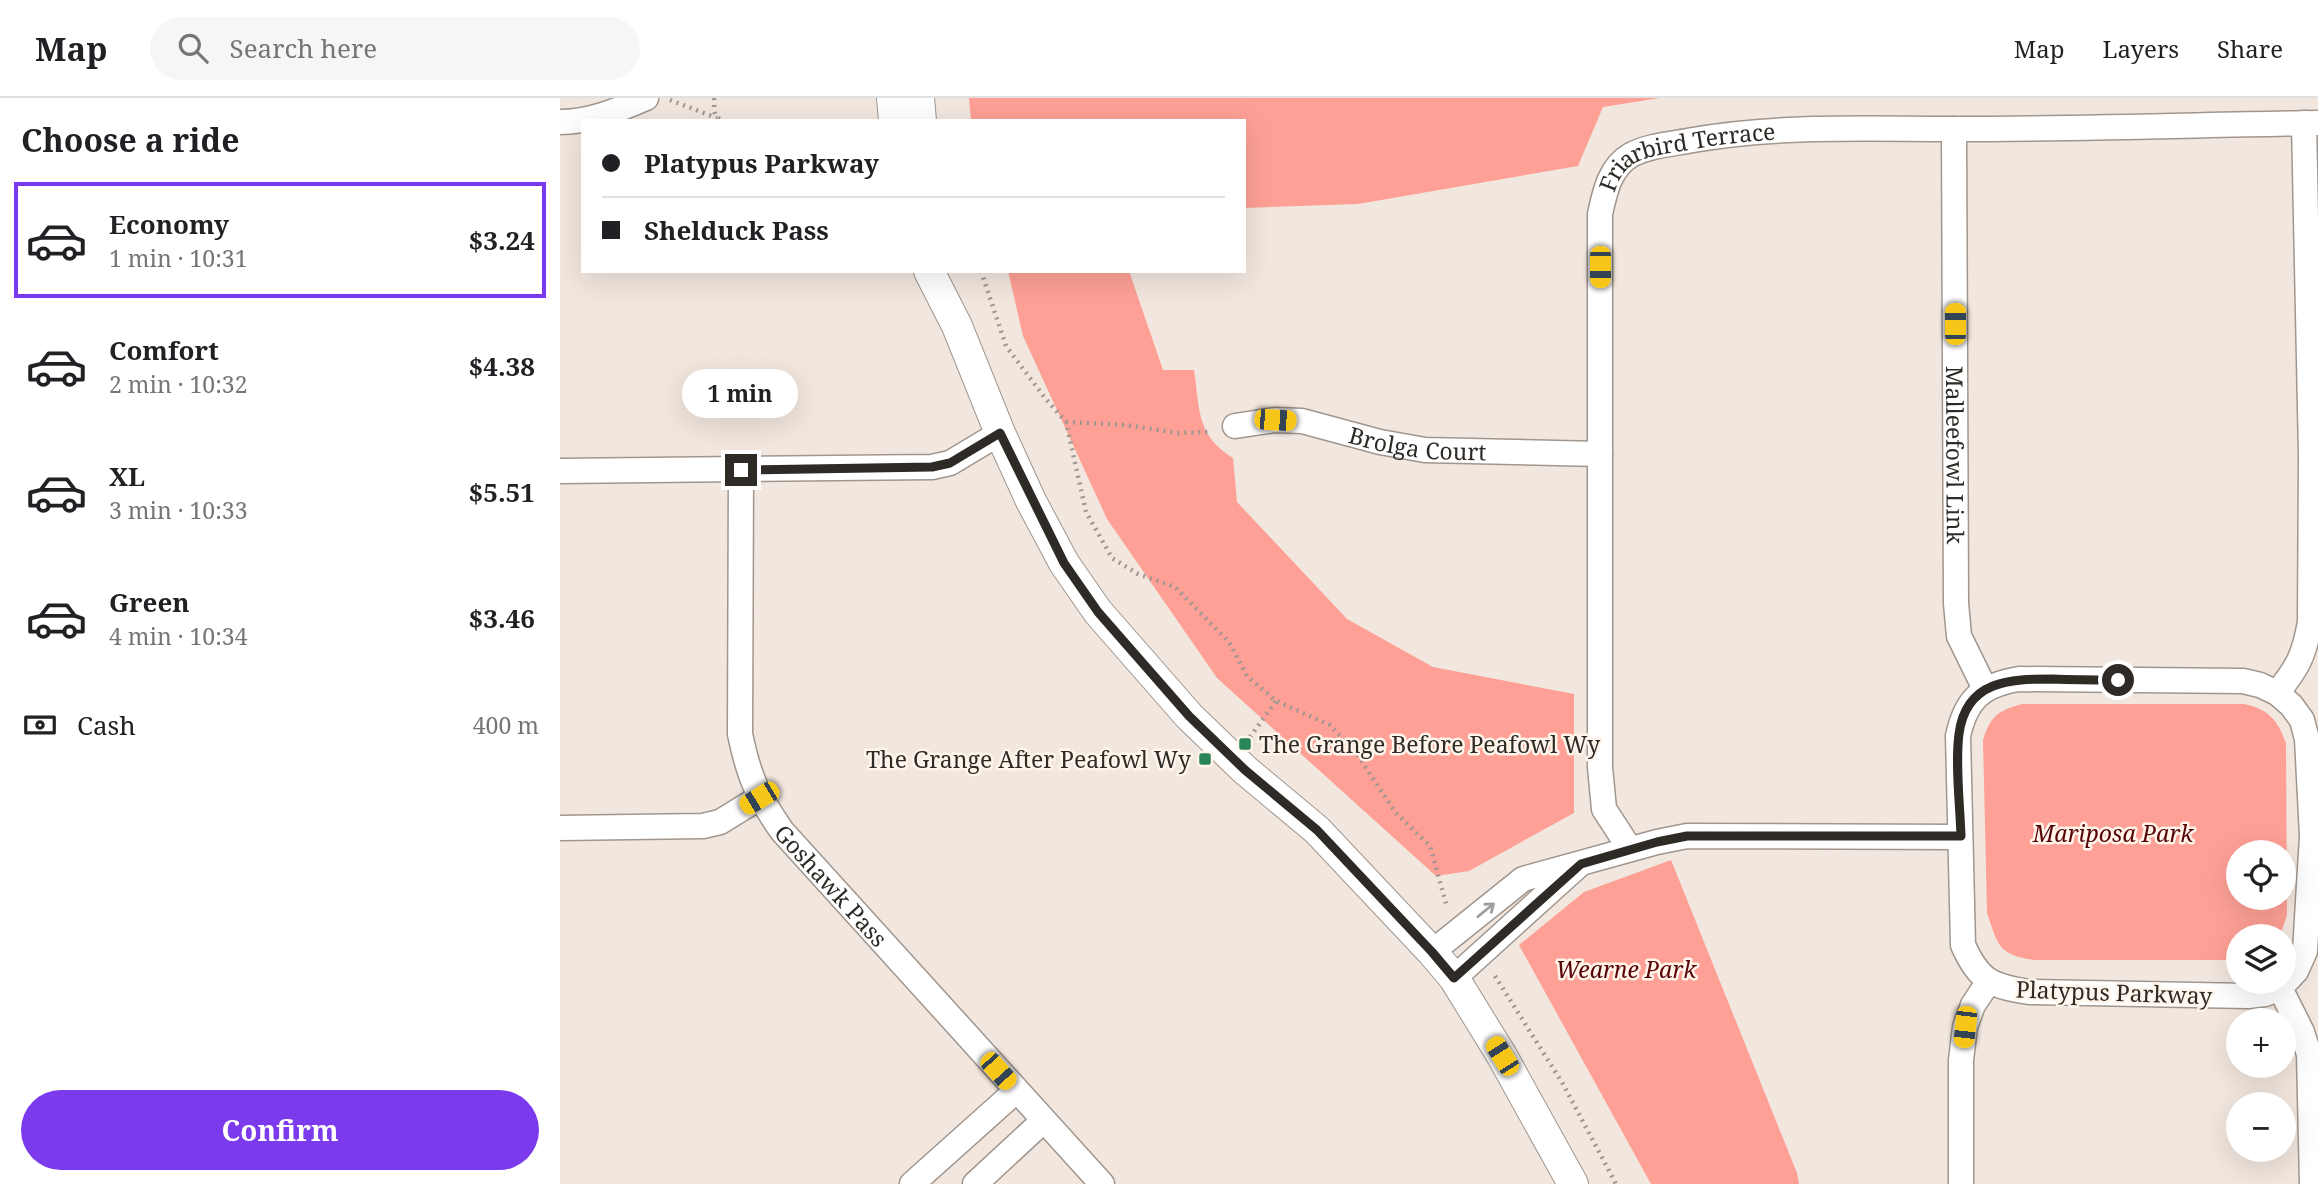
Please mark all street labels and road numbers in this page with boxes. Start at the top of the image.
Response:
street label: Friarbird Terrace [1591,115,1776,196]
street label: Malleefowl Link [1939,366,1972,545]
street label: Brolga Court [1345,418,1487,467]
street label: Goshawk Pass [767,817,895,953]
street label: Platypus Parkway [2015,973,2213,1011]

